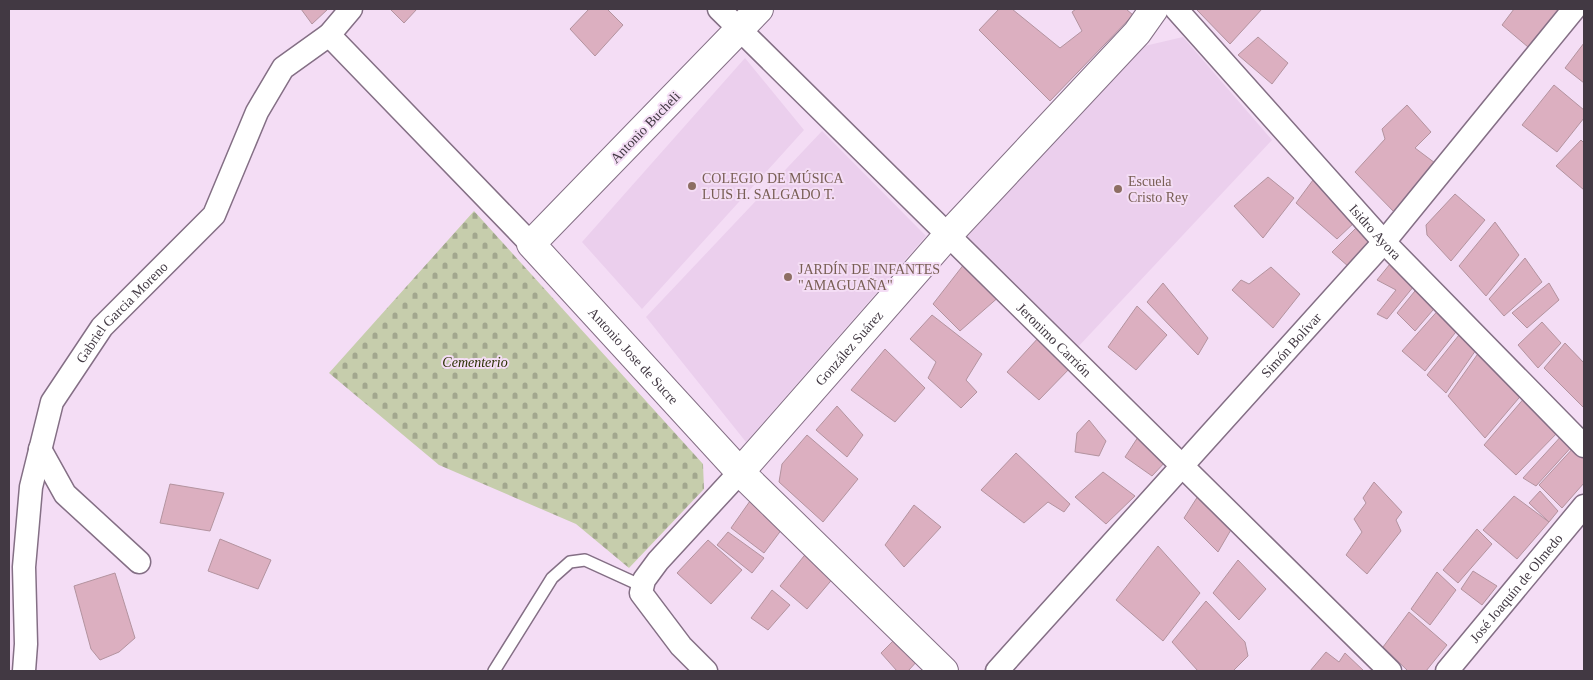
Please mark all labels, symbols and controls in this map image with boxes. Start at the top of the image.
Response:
street label: Antonio Bucheli [608,89,683,166]
place label: COLEGIO DE MÚSICA LUIS H. SALGADO T. [702,170,844,202]
place label: Escuela Cristo Rey [1128,174,1188,205]
marker: COLEGIO DE MÚSICA LUIS H. SALGADO T. [686,180,698,192]
marker: Escuela Cristo Rey [1112,183,1124,195]
street label: Isidro Ayora [1346,202,1404,263]
street label: Gabriel Garcia Moreno [73,259,171,366]
place label: JARDÍN DE INFANTES "AMAGUAÑA" [798,261,940,293]
marker: JARDÍN DE INFANTES "AMAGUAÑA" [782,271,794,283]
street label: Jeronimo Carrión [1014,300,1094,380]
street label: Antonio Jose de Sucre [585,305,681,407]
street label: González Suárez [812,308,886,389]
street label: Simón Bolívar [1258,310,1325,381]
park label: Cementerio [442,355,508,370]
street label: José Joaquín de Olmedo [1467,531,1566,646]

